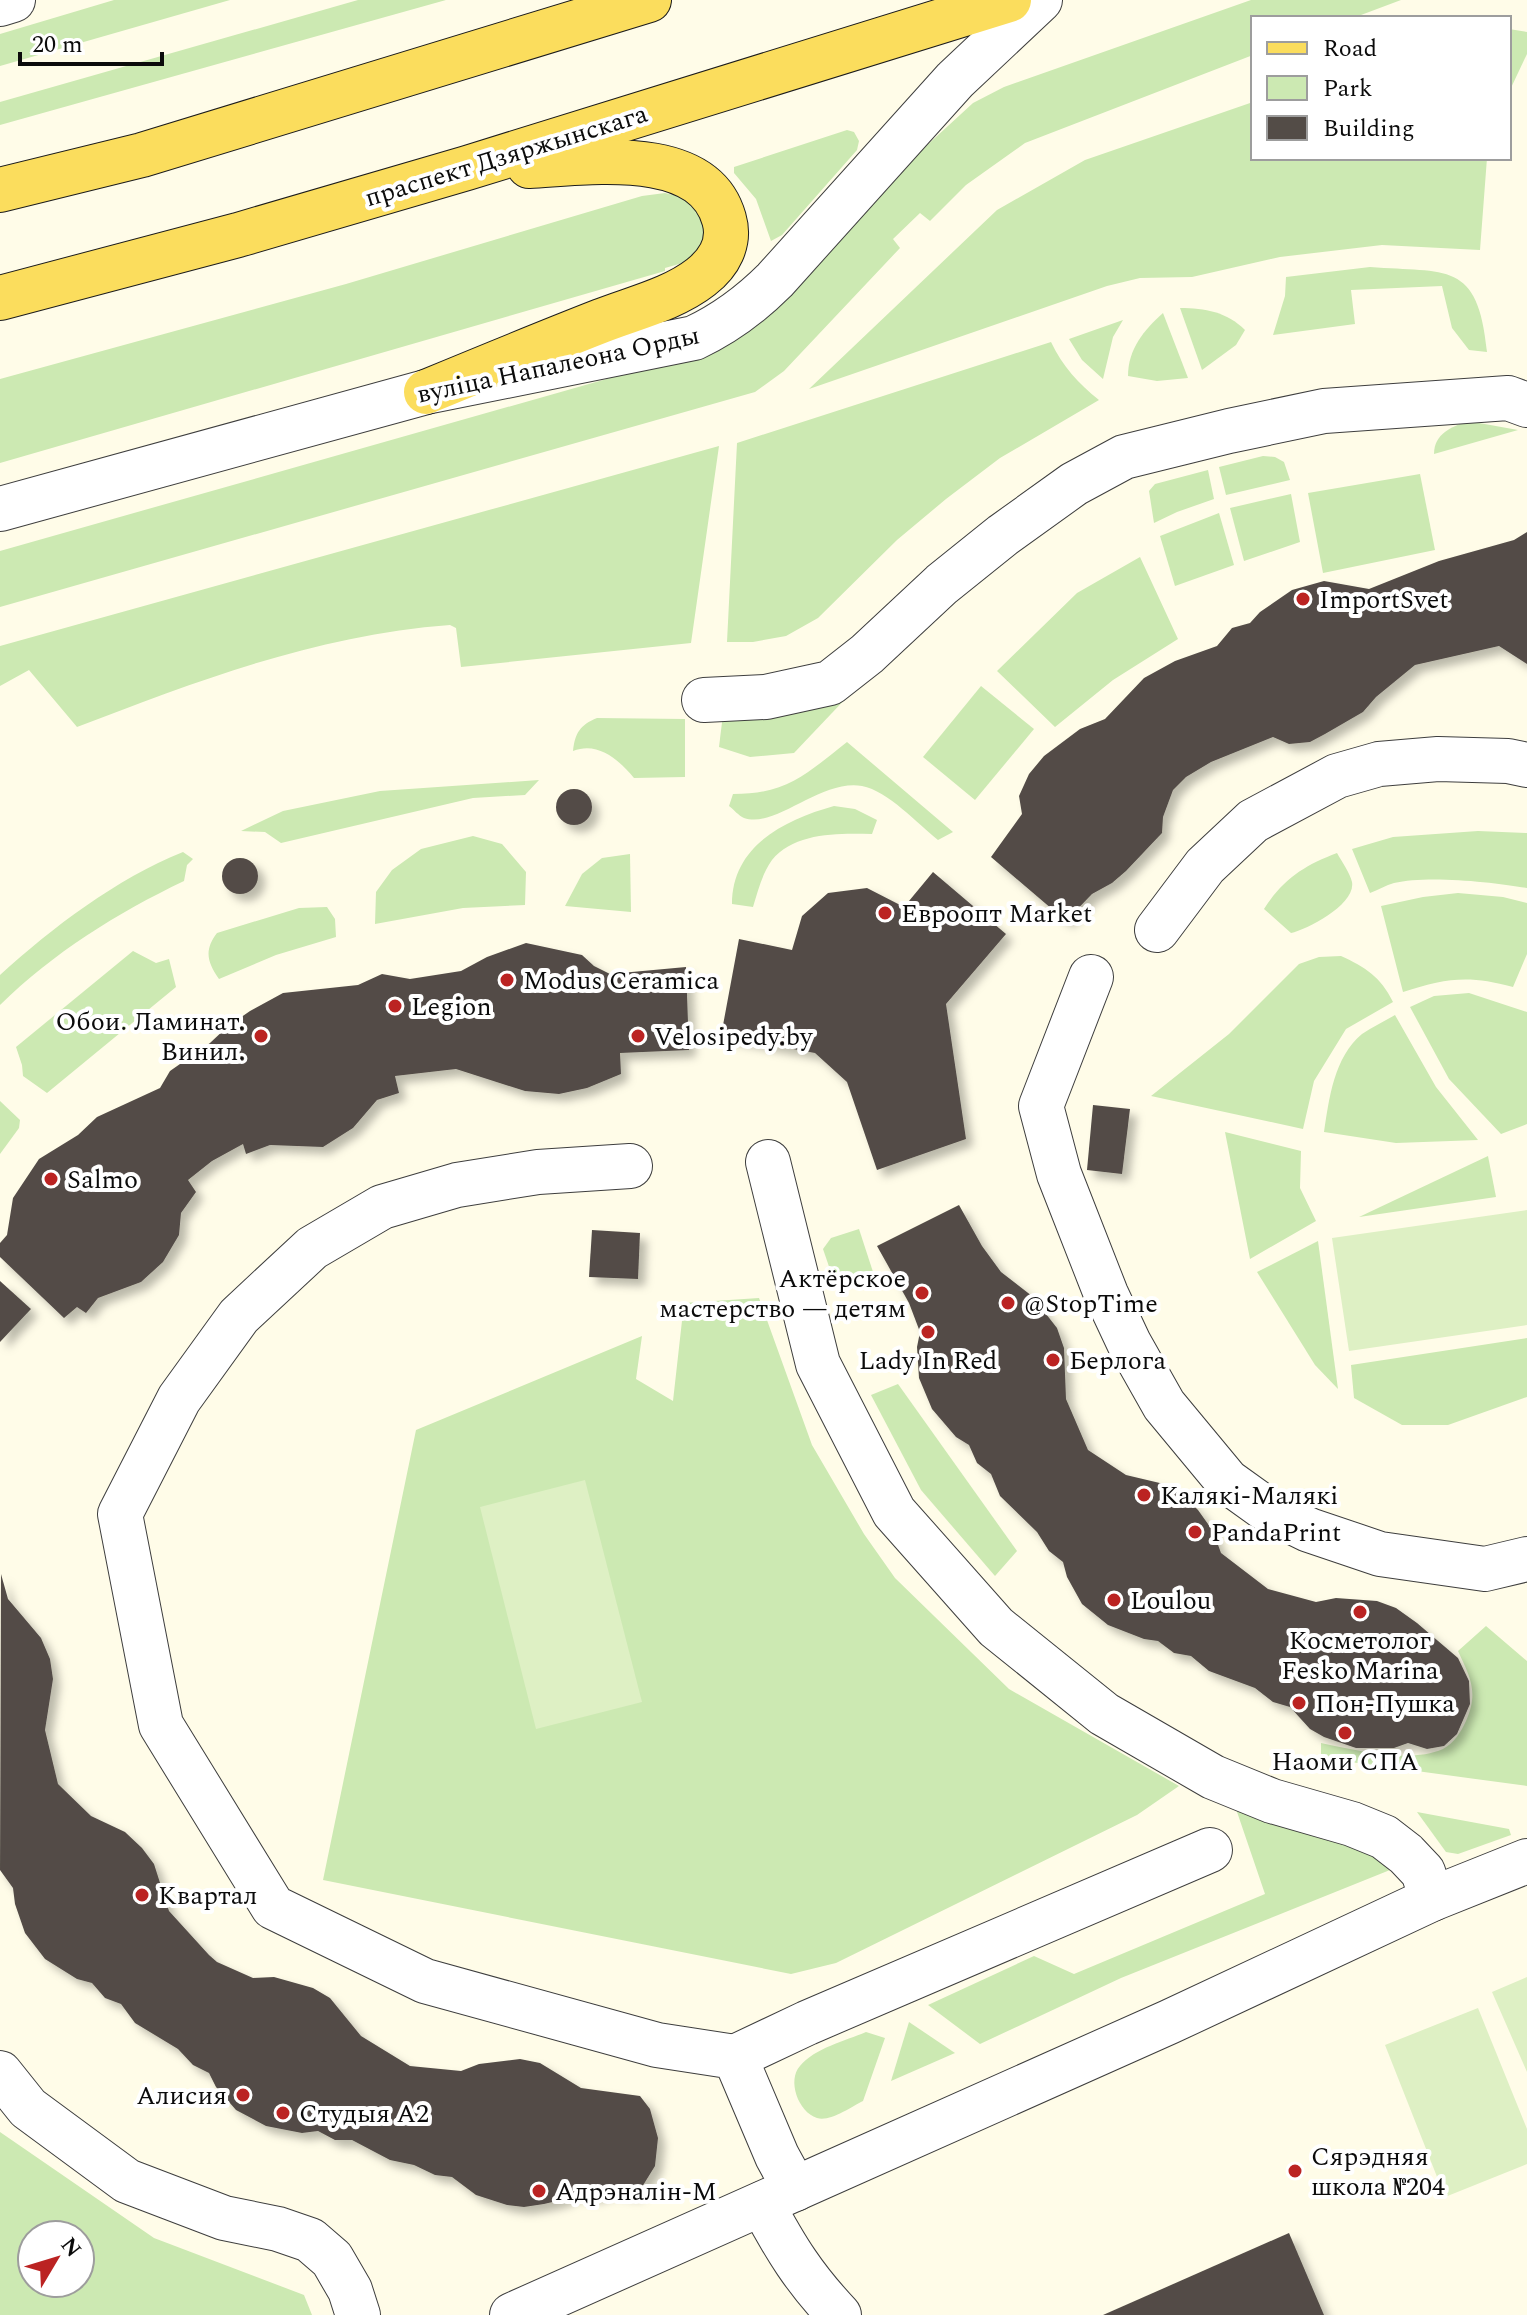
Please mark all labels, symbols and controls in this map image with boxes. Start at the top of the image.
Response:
scale bar [20,16,162,66]
legend [1251,16,1511,160]
text: 20 m [32,27,83,63]
text: Road [1323,31,1377,67]
text: Park [1323,71,1373,107]
street label: праспект Дзяржынскага [360,94,653,218]
text: Building [1323,111,1415,147]
street label: вуліца Напалеона Орды [413,315,703,414]
place label: ImportSvet [1319,580,1449,620]
marker: ImportSvet [1294,590,1312,608]
place label: Евроопт Market [901,894,1092,934]
marker: Евроопт Market [876,904,894,922]
place label: Modus Ceramica [523,961,720,1001]
marker: Modus Ceramica [498,971,516,989]
place label: Legion [411,987,492,1027]
marker: Legion [386,997,404,1015]
place label: Обои. Ламинат. Винил. [56,1002,245,1072]
place label: Velosipedy.by [654,1017,814,1057]
marker: Обои. Ламинат. Винил. [252,1027,270,1045]
marker: Velosipedy.by [629,1027,647,1045]
place label: Salmo [67,1160,138,1200]
marker: Salmo [42,1170,60,1188]
place label: Актёрское мастерство — детям [659,1259,906,1329]
marker: Актёрское мастерство — детям [913,1284,931,1302]
place label: @StopTime [1024,1284,1158,1324]
marker: @StopTime [999,1294,1017,1312]
marker: Lady In Red [919,1323,937,1341]
place label: Lady In Red [859,1341,997,1381]
place label: Берлога [1069,1341,1167,1381]
marker: Берлога [1044,1351,1062,1369]
place label: Калякі-Малякі [1160,1476,1338,1516]
marker: Калякі-Малякі [1135,1486,1153,1504]
place label: PandaPrint [1211,1513,1341,1553]
marker: PandaPrint [1186,1523,1204,1541]
place label: Loulou [1130,1581,1211,1621]
marker: Loulou [1105,1591,1123,1609]
marker: Косметолог Fesko Marina [1351,1603,1369,1621]
place label: Косметолог Fesko Marina [1281,1621,1439,1691]
place label: Пон-Пушка [1315,1684,1455,1724]
marker: Пон-Пушка [1290,1694,1308,1712]
marker: Наоми СПА [1336,1724,1354,1742]
place label: Наоми СПА [1272,1742,1418,1782]
place label: Квартал [158,1876,257,1916]
marker: Квартал [133,1886,151,1904]
place label: Алисия [136,2076,227,2116]
marker: Алисия [234,2086,252,2104]
place label: Студыя А2 [299,2094,429,2134]
marker: Студыя А2 [274,2104,292,2122]
place label: Сярэдняя школа №204 [1311,2137,1445,2207]
marker: Сярэдняя школа №204 [1286,2162,1304,2180]
place label: Адрэналін-М [555,2172,717,2212]
marker: Адрэналін-М [530,2182,548,2200]
north arrow [16,2219,96,2299]
text: N [52,2230,89,2265]

